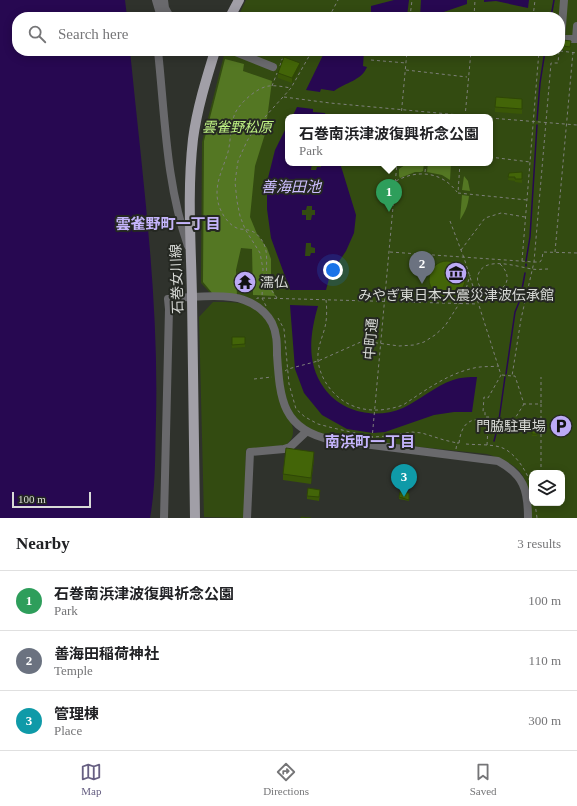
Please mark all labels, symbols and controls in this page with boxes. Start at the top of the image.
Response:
search box [12,12,565,56]
icon: search [26,23,48,45]
text: Search here [58,26,128,42]
popup [285,114,493,166]
park label: 雲雀野松原 [202,120,274,135]
text: 石巻南浜津波復興祈念公園 [299,126,479,142]
text: Park [299,143,323,158]
water label: 善海田池 [261,179,323,195]
pin: 1 [376,179,402,212]
district label: 雲雀野町一丁目 [115,216,221,232]
street label: 石巻女川線 [168,244,186,314]
pin: 2 [409,251,435,284]
your location [323,260,343,280]
museum icon: みやぎ東日本大震災津波伝承館 [443,260,469,286]
temple icon: 濡仏 [232,269,258,295]
place label: 濡仏 [260,275,288,290]
place label: みやぎ東日本大震災津波伝承館 [358,288,554,303]
street label: 中町通 [362,317,380,361]
parking icon: 門脇駐車場 [548,413,574,439]
place label: 門脇駐車場 [476,419,546,434]
district label: 南浜町一丁目 [325,434,415,450]
pin: 3 [391,464,417,497]
map controls [529,470,565,506]
button: layers [529,470,565,506]
scale bar [12,490,91,509]
text: 100 m [18,493,46,505]
text: Nearby [16,534,70,553]
text: 3 results [517,536,561,551]
text: 石巻南浜津波復興祈念公園 [54,586,234,602]
text: 1 [26,593,32,608]
text: 100 m [528,593,561,608]
text: Park [54,603,78,618]
text: 善海田稲荷神社 [54,646,159,662]
text: 2 [26,653,32,668]
text: 110 m [529,653,561,668]
text: Temple [54,663,93,678]
text: 管理棟 [54,706,99,722]
text: 3 [26,713,32,728]
text: 300 m [528,713,561,728]
text: Place [54,723,82,738]
tab: Map [80,761,102,797]
tab: Directions [263,761,309,797]
tab: Saved [470,761,497,797]

